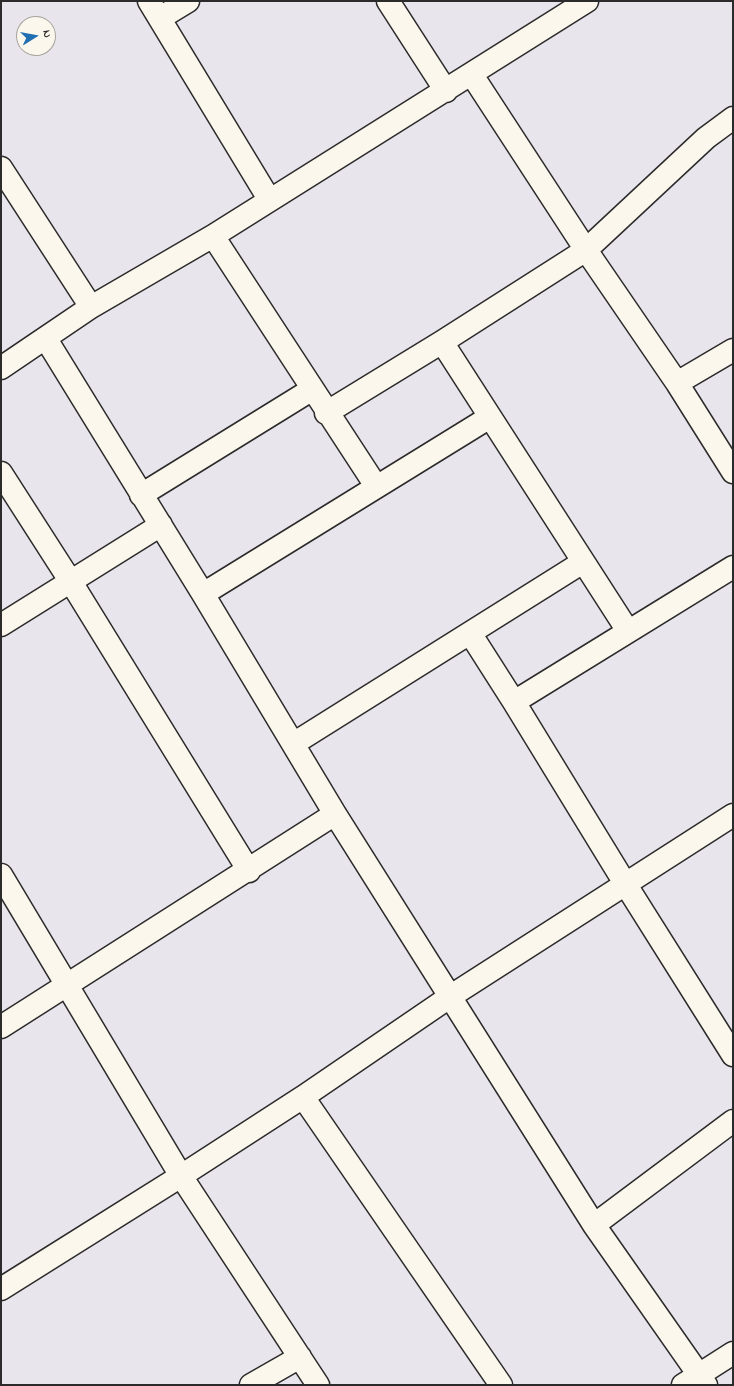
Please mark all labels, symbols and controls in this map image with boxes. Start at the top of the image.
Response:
north arrow [16,16,56,56]
text: N [38,29,55,39]

